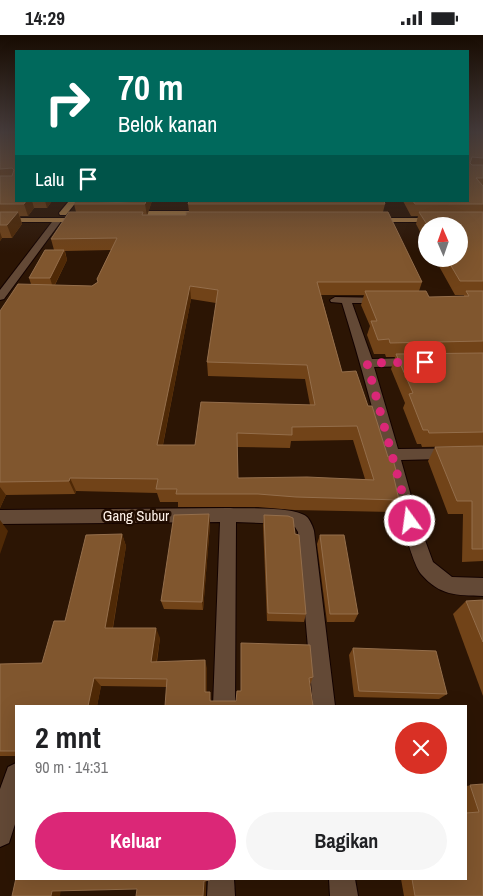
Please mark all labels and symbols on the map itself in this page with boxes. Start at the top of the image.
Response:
north arrow [418,217,468,267]
pin [404,341,446,383]
position arrow [383,494,435,546]
street label: Gang Subur [103,505,169,526]

